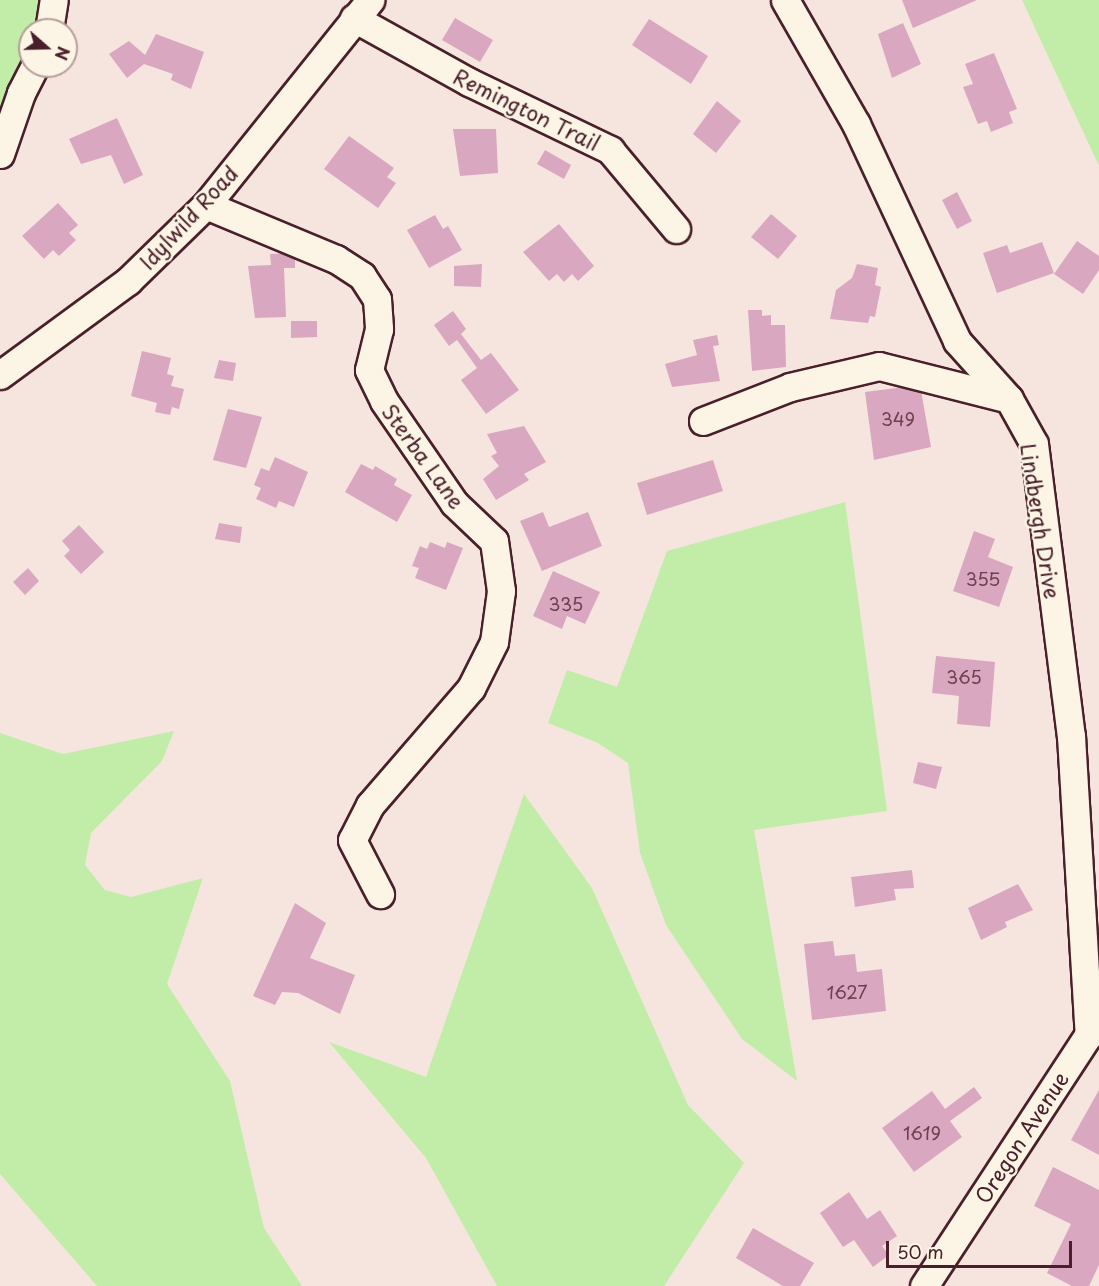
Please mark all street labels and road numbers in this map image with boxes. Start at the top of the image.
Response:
street label: Remington Trail [450,63,604,155]
street label: Idylwild Road [133,159,243,275]
street label: Sterba Lane [377,399,471,513]
street label: Lindbergh Drive [1016,441,1066,601]
street label: Oregon Avenue [969,1066,1073,1208]

